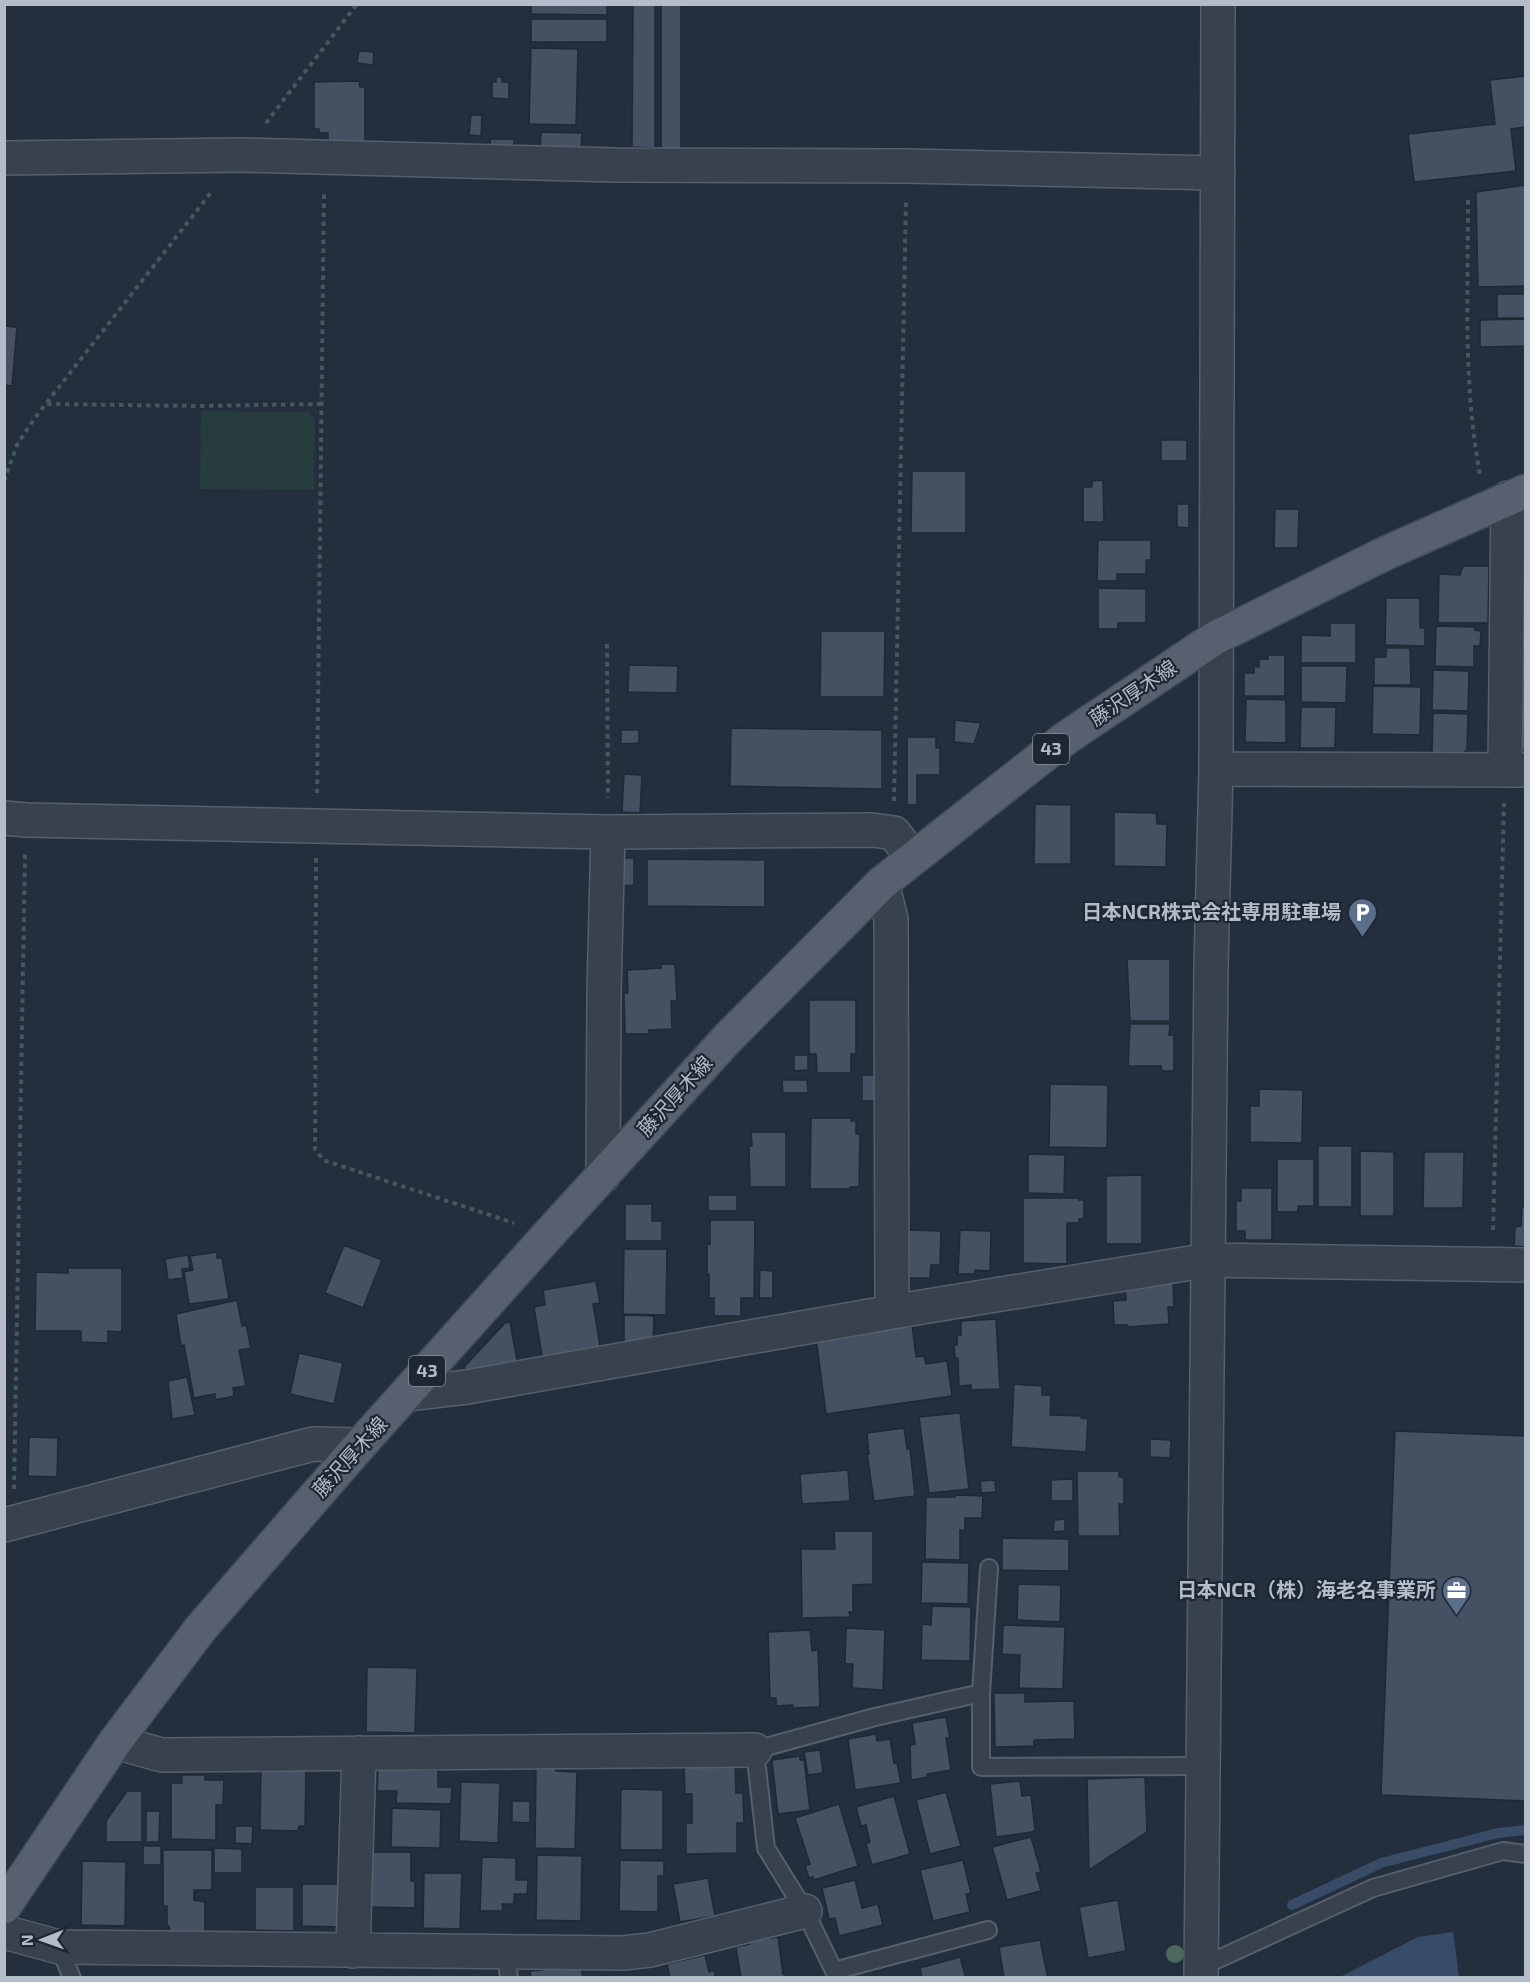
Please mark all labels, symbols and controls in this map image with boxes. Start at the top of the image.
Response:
street label: 藤沢厚木線 [1084,654,1181,730]
road number: 43 [1033,734,1069,764]
parking icon: 日本NCR株式会社専用駐車場 [1346,896,1378,938]
place label: 日本NCR株式会社専用駐車場 [1082,899,1341,923]
street label: 藤沢厚木線 [632,1050,717,1141]
road number: 43 [409,1356,445,1386]
street label: 藤沢厚木線 [307,1411,392,1502]
office icon: 日本NCR（株）海老名事業所 [1441,1574,1473,1616]
place label: 日本NCR（株）海老名事業所 [1177,1577,1436,1601]
north arrow [12,1910,72,1970]
text: N [17,1934,36,1946]

